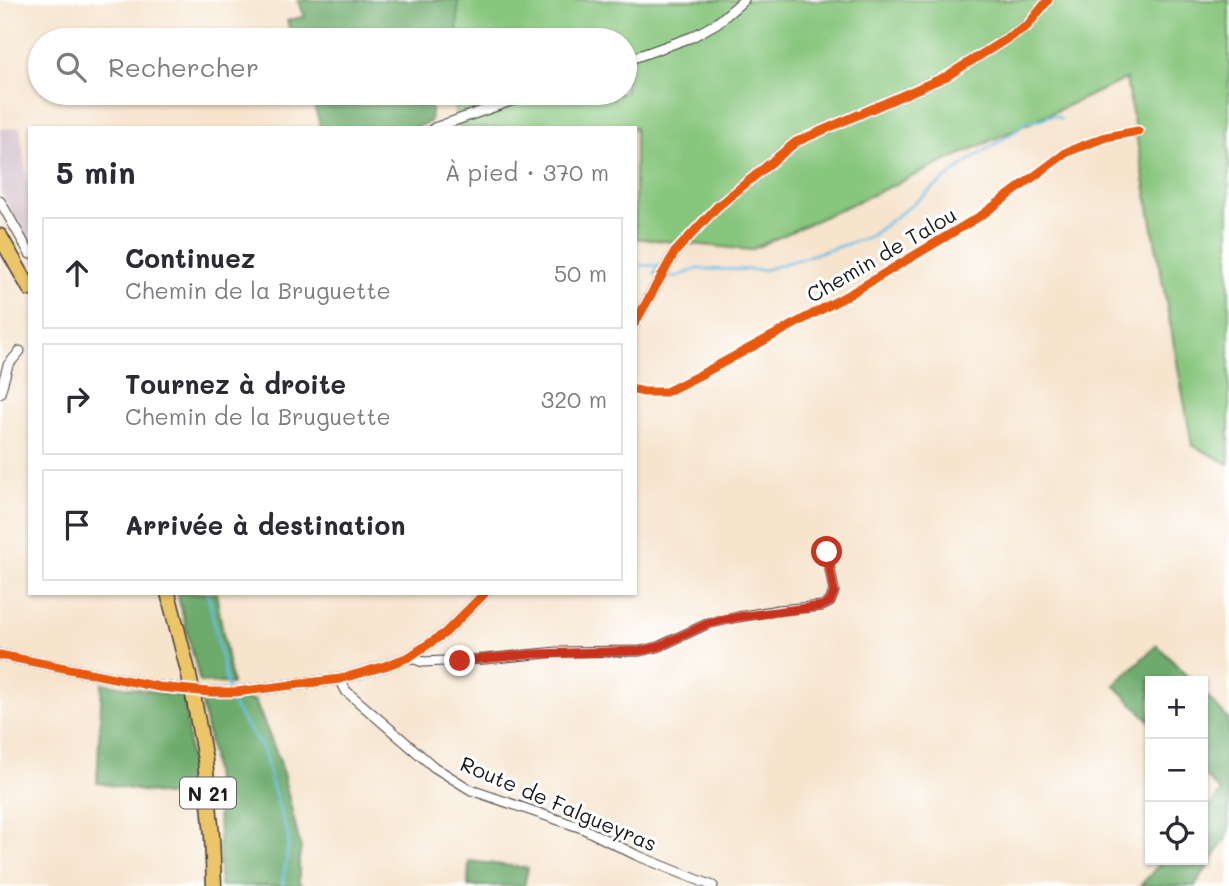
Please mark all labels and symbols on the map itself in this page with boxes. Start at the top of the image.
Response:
street label: Chemin de Talou [801,200,961,308]
route start [811,536,842,567]
route end [444,645,475,676]
street label: Route de Falgueyras [457,749,661,857]
road number: N 21 [180,778,236,808]

